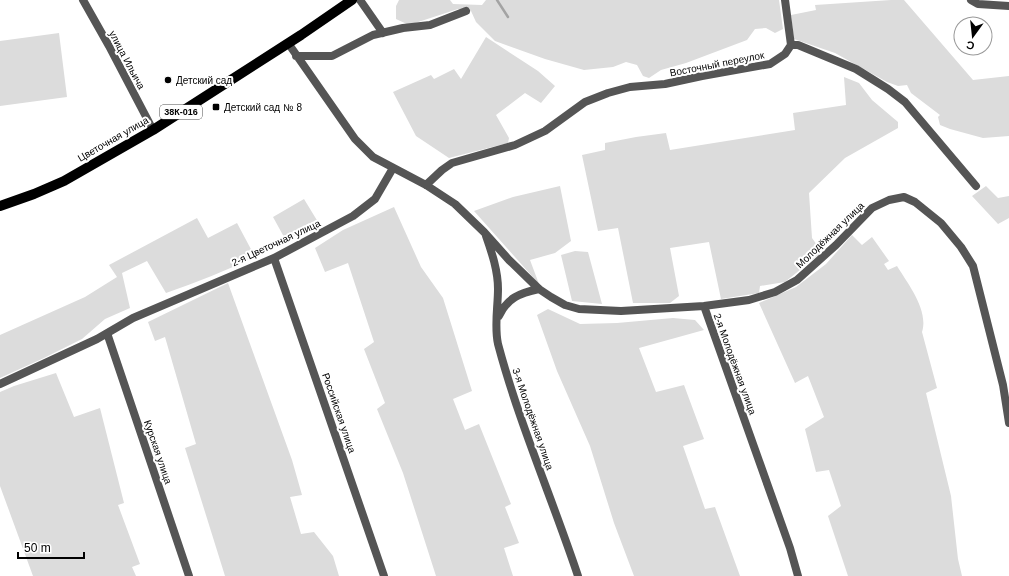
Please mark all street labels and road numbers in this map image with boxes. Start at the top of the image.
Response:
street label: улица Ильича [107,29,147,92]
street label: Восточный переулок [669,49,766,79]
road number: 38К-016 [160,105,202,119]
street label: Цветочная улица [76,114,151,164]
street label: Молодёжная улица [794,200,866,270]
street label: 2-я Цветочная улица [230,217,323,268]
street label: 2-я Молодёжная улица [712,312,759,417]
street label: 3-я Молодёжная улица [510,367,556,472]
street label: Российская улица [320,372,358,455]
street label: Курская улица [142,418,174,486]

